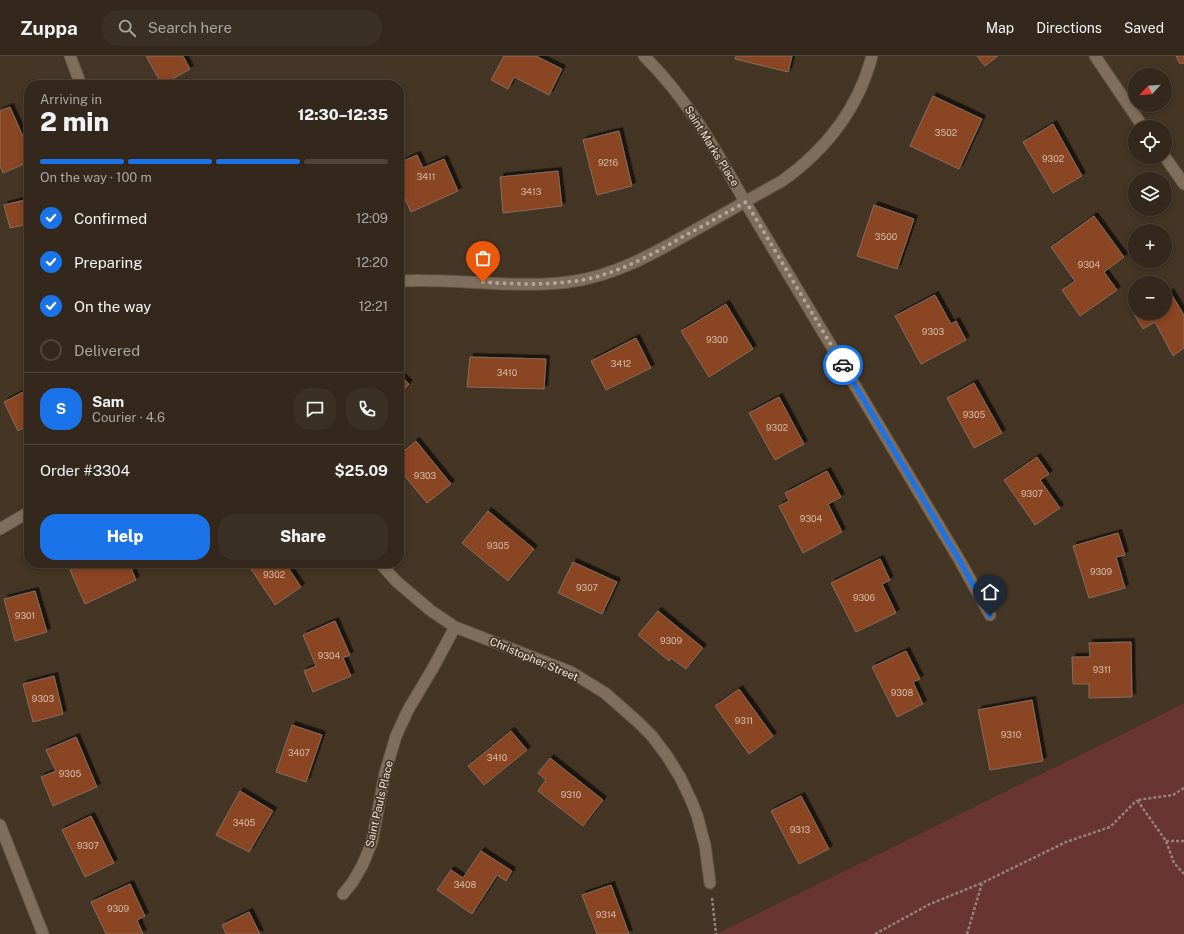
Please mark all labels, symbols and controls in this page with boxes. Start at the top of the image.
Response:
search box [102,10,382,46]
text: Zuppa [20,17,78,39]
icon: search [116,17,138,39]
text: Search here [148,19,232,36]
text: Map [986,20,1014,36]
text: Directions [1036,20,1102,36]
text: Saved [1124,20,1164,36]
north arrow [1128,68,1172,112]
map controls [1128,68,1172,320]
text: Arriving in [40,92,102,107]
street label: Saint Marks Place [682,104,742,188]
text: 2 min [40,106,109,137]
text: 12:30–12:35 [298,106,388,123]
button: locate [1128,120,1172,164]
house number: 3502 [935,127,957,138]
house number: 9302 [1042,153,1064,164]
house number: 9216 [598,157,619,168]
text: On the way · 100 m [40,170,152,185]
house number: 3411 [417,171,435,182]
button: layers [1128,172,1172,216]
house number: 3413 [521,186,542,197]
icon: check [40,207,62,229]
text: Confirmed [74,210,147,227]
text: 12:09 [356,211,388,226]
button: + [1128,224,1172,268]
house number: 3500 [875,231,898,242]
pin [466,241,500,282]
icon: bag [472,247,494,269]
icon: check [40,251,62,273]
text: Preparing [74,254,143,271]
text: 12:20 [356,255,388,270]
house number: 9304 [1078,259,1101,270]
button: − [1128,276,1172,320]
icon: check [40,295,62,317]
text: On the way [74,298,151,315]
text: 12:21 [359,299,388,314]
house number: 9303 [922,326,944,337]
house number: 9300 [706,334,729,345]
text: Delivered [74,342,140,359]
courier [823,345,863,385]
icon: car [832,354,854,376]
house number: 3412 [611,358,631,369]
house number: 3410 [497,367,518,378]
button: chat [294,388,336,430]
button: phone [346,388,388,430]
text: Sam [92,393,124,410]
text: S [56,400,66,417]
house number: 9305 [963,409,985,420]
text: Courier · 4.6 [92,410,165,425]
house number: 9302 [766,422,788,433]
text: Order #3304 [40,462,130,479]
text: $25.09 [335,462,388,479]
house number: 9303 [414,470,436,481]
house number: 9307 [1021,488,1043,499]
house number: 9304 [800,513,823,524]
button: Help [40,514,210,560]
button: Share [218,514,388,560]
house number: 9305 [487,540,509,551]
house number: 9309 [1090,566,1112,577]
house number: 9302 [263,569,285,580]
pin [973,575,1007,616]
icon: home [979,581,1001,603]
house number: 9307 [576,582,598,593]
house number: 9306 [853,592,876,603]
house number: 9301 [15,610,35,621]
street label: Christopher Street [488,635,580,683]
house number: 9309 [660,635,682,646]
house number: 9304 [318,650,341,661]
house number: 9311 [1093,664,1111,675]
house number: 9308 [891,687,913,698]
house number: 9303 [32,693,54,704]
house number: 9311 [735,715,753,726]
house number: 9310 [1001,729,1022,740]
house number: 3407 [288,747,310,758]
house number: 3410 [487,752,508,763]
street label: Saint Pauls Place [363,759,395,849]
house number: 9305 [59,768,81,779]
house number: 9310 [561,789,582,800]
house number: 3405 [233,817,256,828]
house number: 9313 [790,824,811,835]
house number: 9307 [77,840,99,851]
house number: 3408 [454,879,476,890]
house number: 9309 [107,903,129,914]
house number: 9314 [596,909,617,920]

